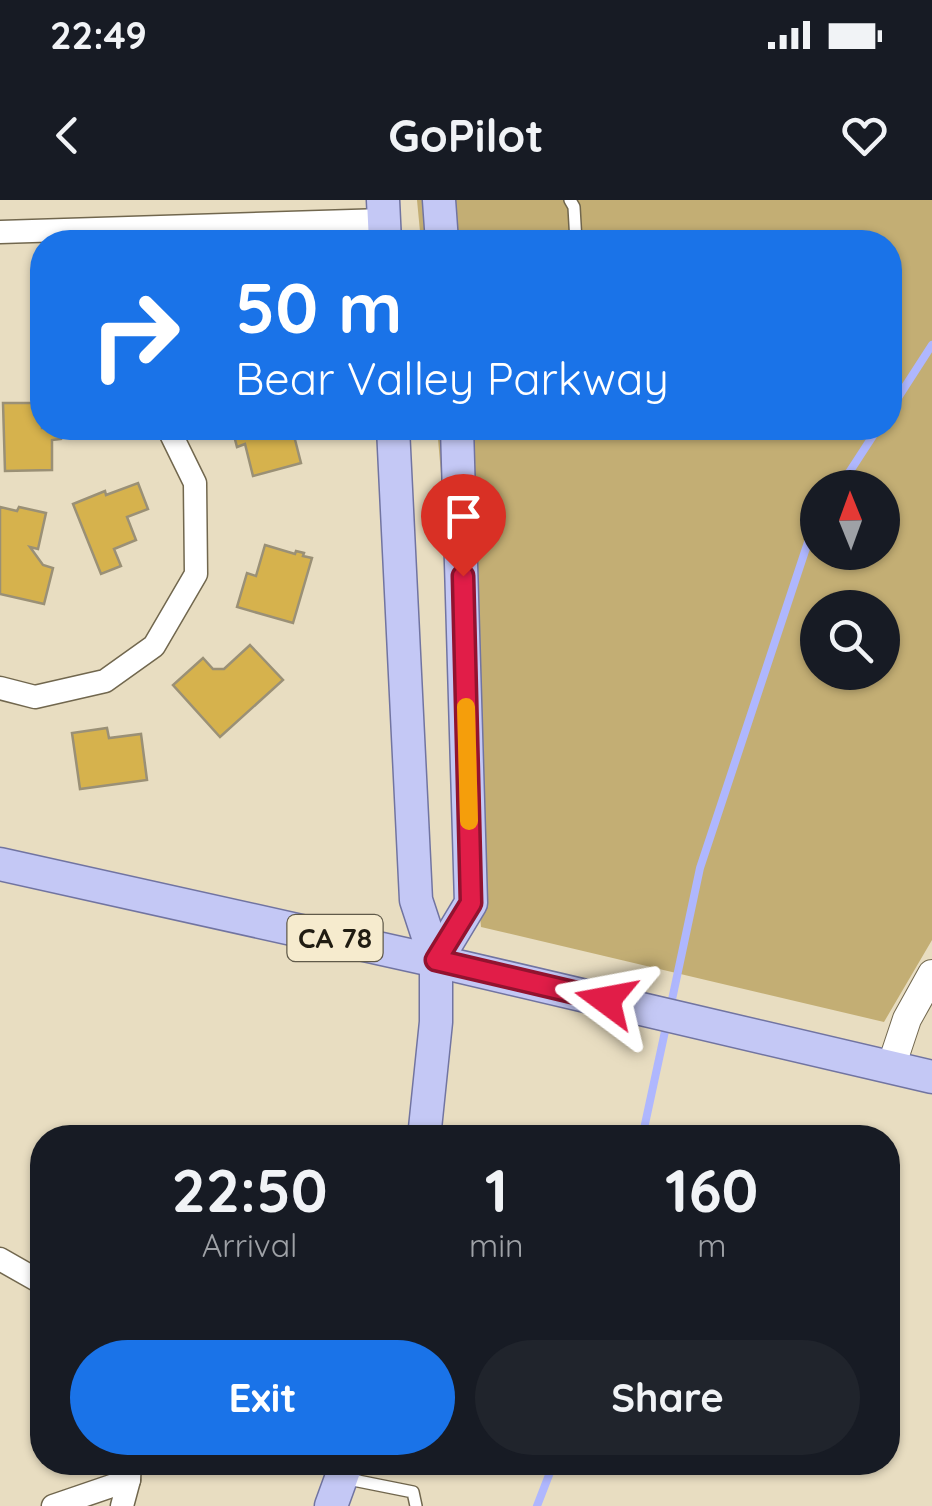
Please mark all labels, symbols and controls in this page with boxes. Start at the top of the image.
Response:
text: 22:49 [50,11,147,59]
text: GoPilot [388,107,544,163]
icon: back [40,108,95,163]
icon: heart [837,108,892,163]
text: 50 m [235,263,402,351]
icon: right [70,270,200,400]
text: Bear Valley Parkway [235,350,669,406]
north arrow [800,470,900,570]
map controls [800,470,900,690]
pin [421,474,506,577]
icon: arrive [436,489,491,544]
button: search [800,590,900,690]
road number: CA 78 [288,915,382,961]
position arrow [554,948,658,1052]
text: 22:50 [172,1152,328,1227]
text: 1 [485,1152,508,1227]
text: 160 [665,1152,758,1227]
text: Arrival [202,1225,297,1265]
text: min [469,1225,524,1265]
text: m [697,1225,726,1265]
button: Exit [70,1340,455,1455]
button: Share [475,1340,860,1455]

